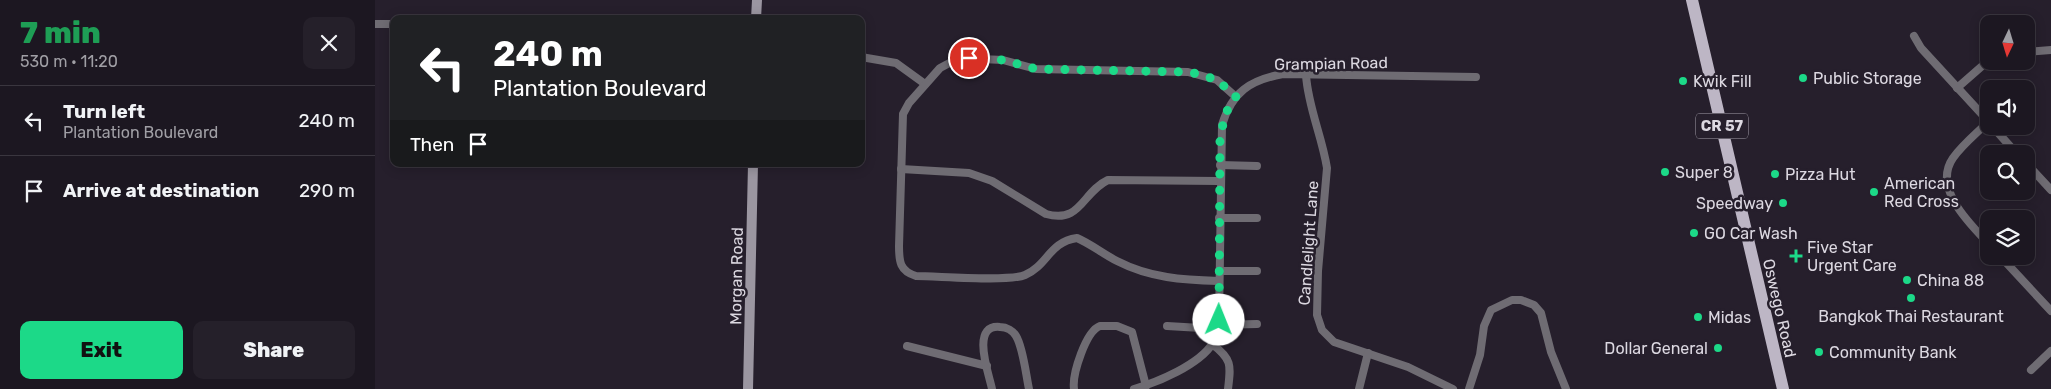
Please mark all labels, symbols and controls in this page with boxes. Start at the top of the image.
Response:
text: 7 min [20,15,101,51]
north arrow [1980,15,2035,70]
map controls [1980,15,2035,265]
button: close [303,17,355,69]
text: 240 m [493,33,603,75]
icon: left [410,35,475,100]
pin [948,37,990,79]
icon: arrive [955,44,983,72]
text: 530 m · 11:20 [20,52,118,71]
street label: Grampian Road [1274,53,1388,74]
place label: Public Storage [1813,69,1922,88]
place label: Kwik Fill [1693,72,1752,91]
marker: Public Storage [1797,72,1809,84]
text: Plantation Boulevard [493,75,707,102]
marker: Kwik Fill [1677,75,1689,87]
button: sound [1980,80,2035,135]
text: Turn left [63,100,145,123]
icon: left [20,107,48,135]
text: 240 m [299,109,355,132]
road number: CR 57 [1696,114,1748,138]
text: Plantation Boulevard [63,123,218,142]
icon: arrive [464,130,492,158]
text: Then [410,133,454,156]
button: search [1980,145,2035,200]
place label: Super 8 [1675,163,1733,182]
place label: Pizza Hut [1785,165,1856,184]
marker: Super 8 [1659,166,1671,178]
marker: Pizza Hut [1769,168,1781,180]
place label: American Red Cross [1884,174,1959,211]
icon: arrive [20,177,48,205]
text: Arrive at destination [63,179,259,202]
text: 290 m [299,179,355,202]
street label: Candlelight Lane [1295,180,1322,306]
marker: American Red Cross [1868,186,1880,198]
place label: Speedway [1696,194,1773,213]
marker: Speedway [1777,197,1789,209]
button: layers [1980,210,2035,265]
place label: GO Car Wash [1704,224,1798,243]
street label: Morgan Road [726,227,747,325]
marker: GO Car Wash [1688,227,1700,239]
place label: Five Star Urgent Care [1807,238,1897,275]
marker: Five Star Urgent Care [1789,249,1803,263]
street label: Oswego Road [1759,257,1800,359]
place label: China 88 [1917,271,1984,290]
marker: China 88 [1901,274,1913,286]
marker: Bangkok Thai Restaurant [1905,292,1917,304]
position arrow [1192,293,1244,345]
place label: Bangkok Thai Restaurant [1818,307,2004,326]
place label: Midas [1708,308,1751,327]
marker: Midas [1692,311,1704,323]
button: Exit [20,321,183,379]
button: Share [193,321,355,379]
place label: Dollar General [1604,339,1708,358]
marker: Dollar General [1712,342,1724,354]
place label: Community Bank [1829,343,1957,362]
marker: Community Bank [1813,346,1825,358]

